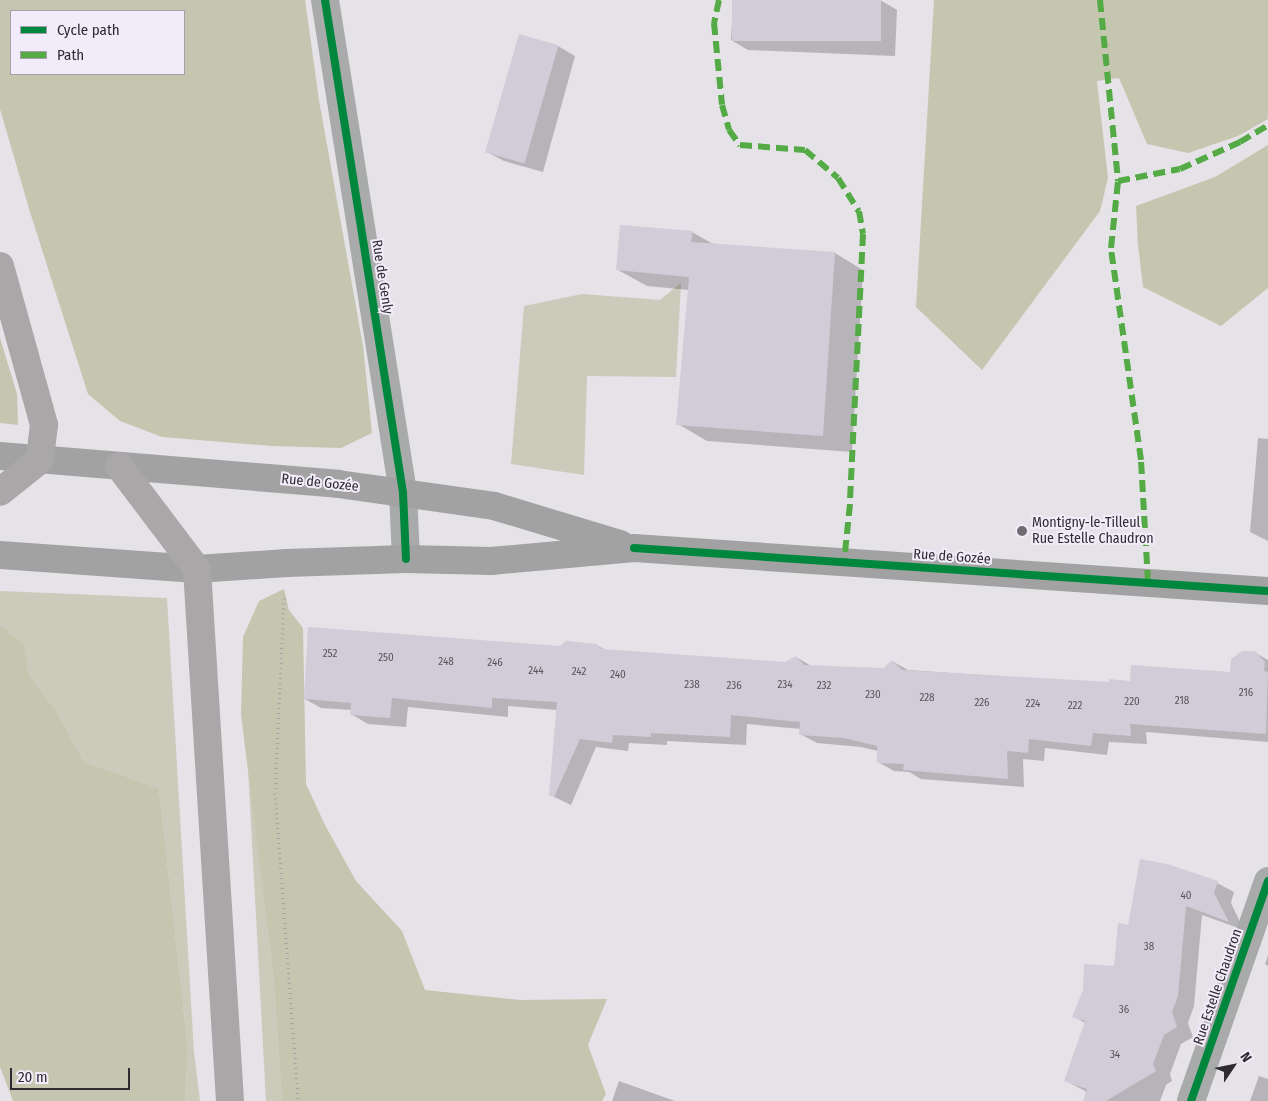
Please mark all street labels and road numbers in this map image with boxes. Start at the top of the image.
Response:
street label: Rue de Genly [368,239,396,315]
street label: Rue de Gozée [281,471,359,495]
street label: Rue de Gozée [913,546,991,568]
street label: Rue Estelle Chaudron [1190,927,1246,1047]

